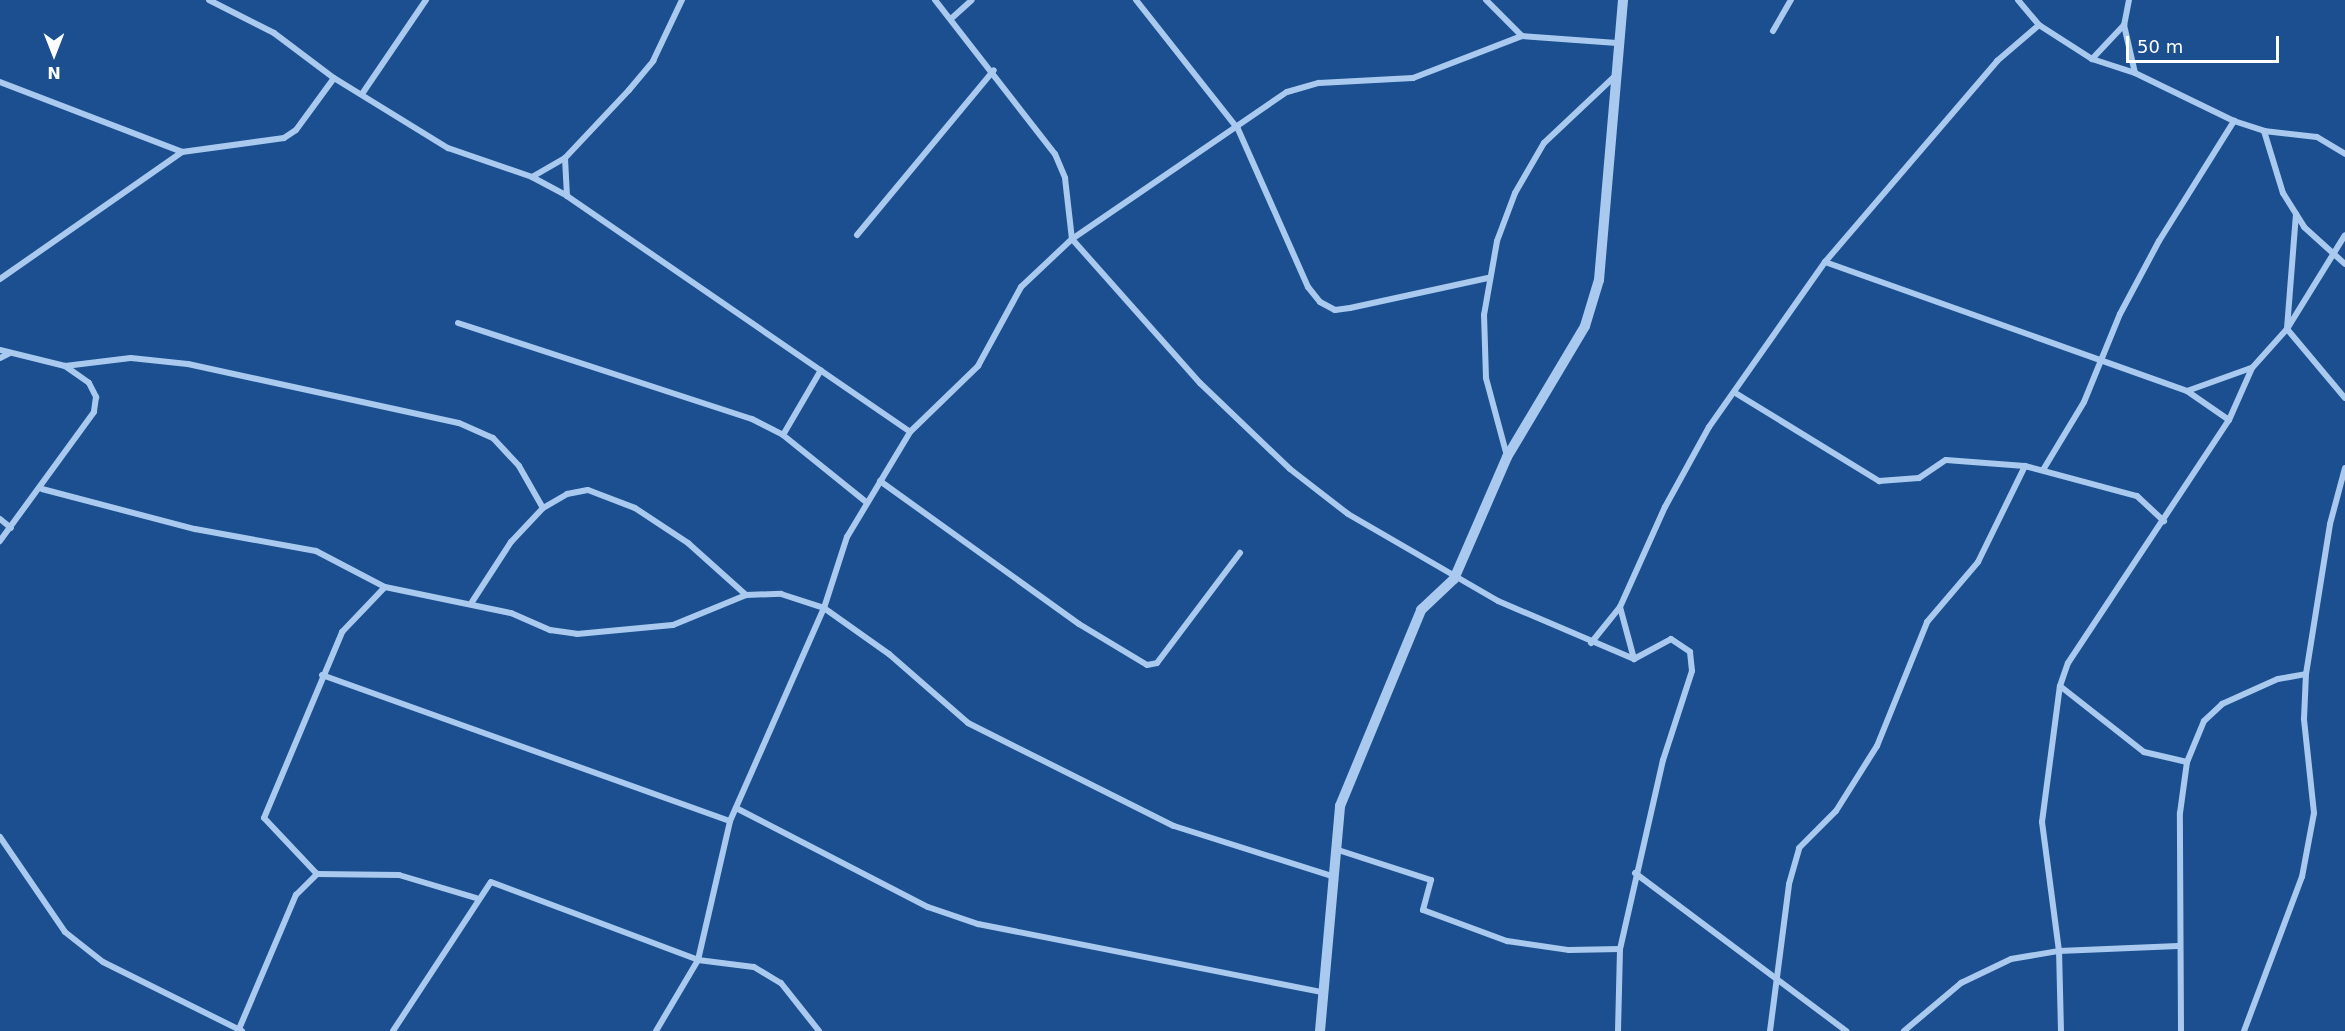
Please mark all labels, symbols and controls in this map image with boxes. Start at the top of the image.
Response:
north arrow [24,24,84,84]
scale bar [2129,24,2282,62]
text: 50 m [2137,36,2183,57]
text: N [47,63,61,82]

